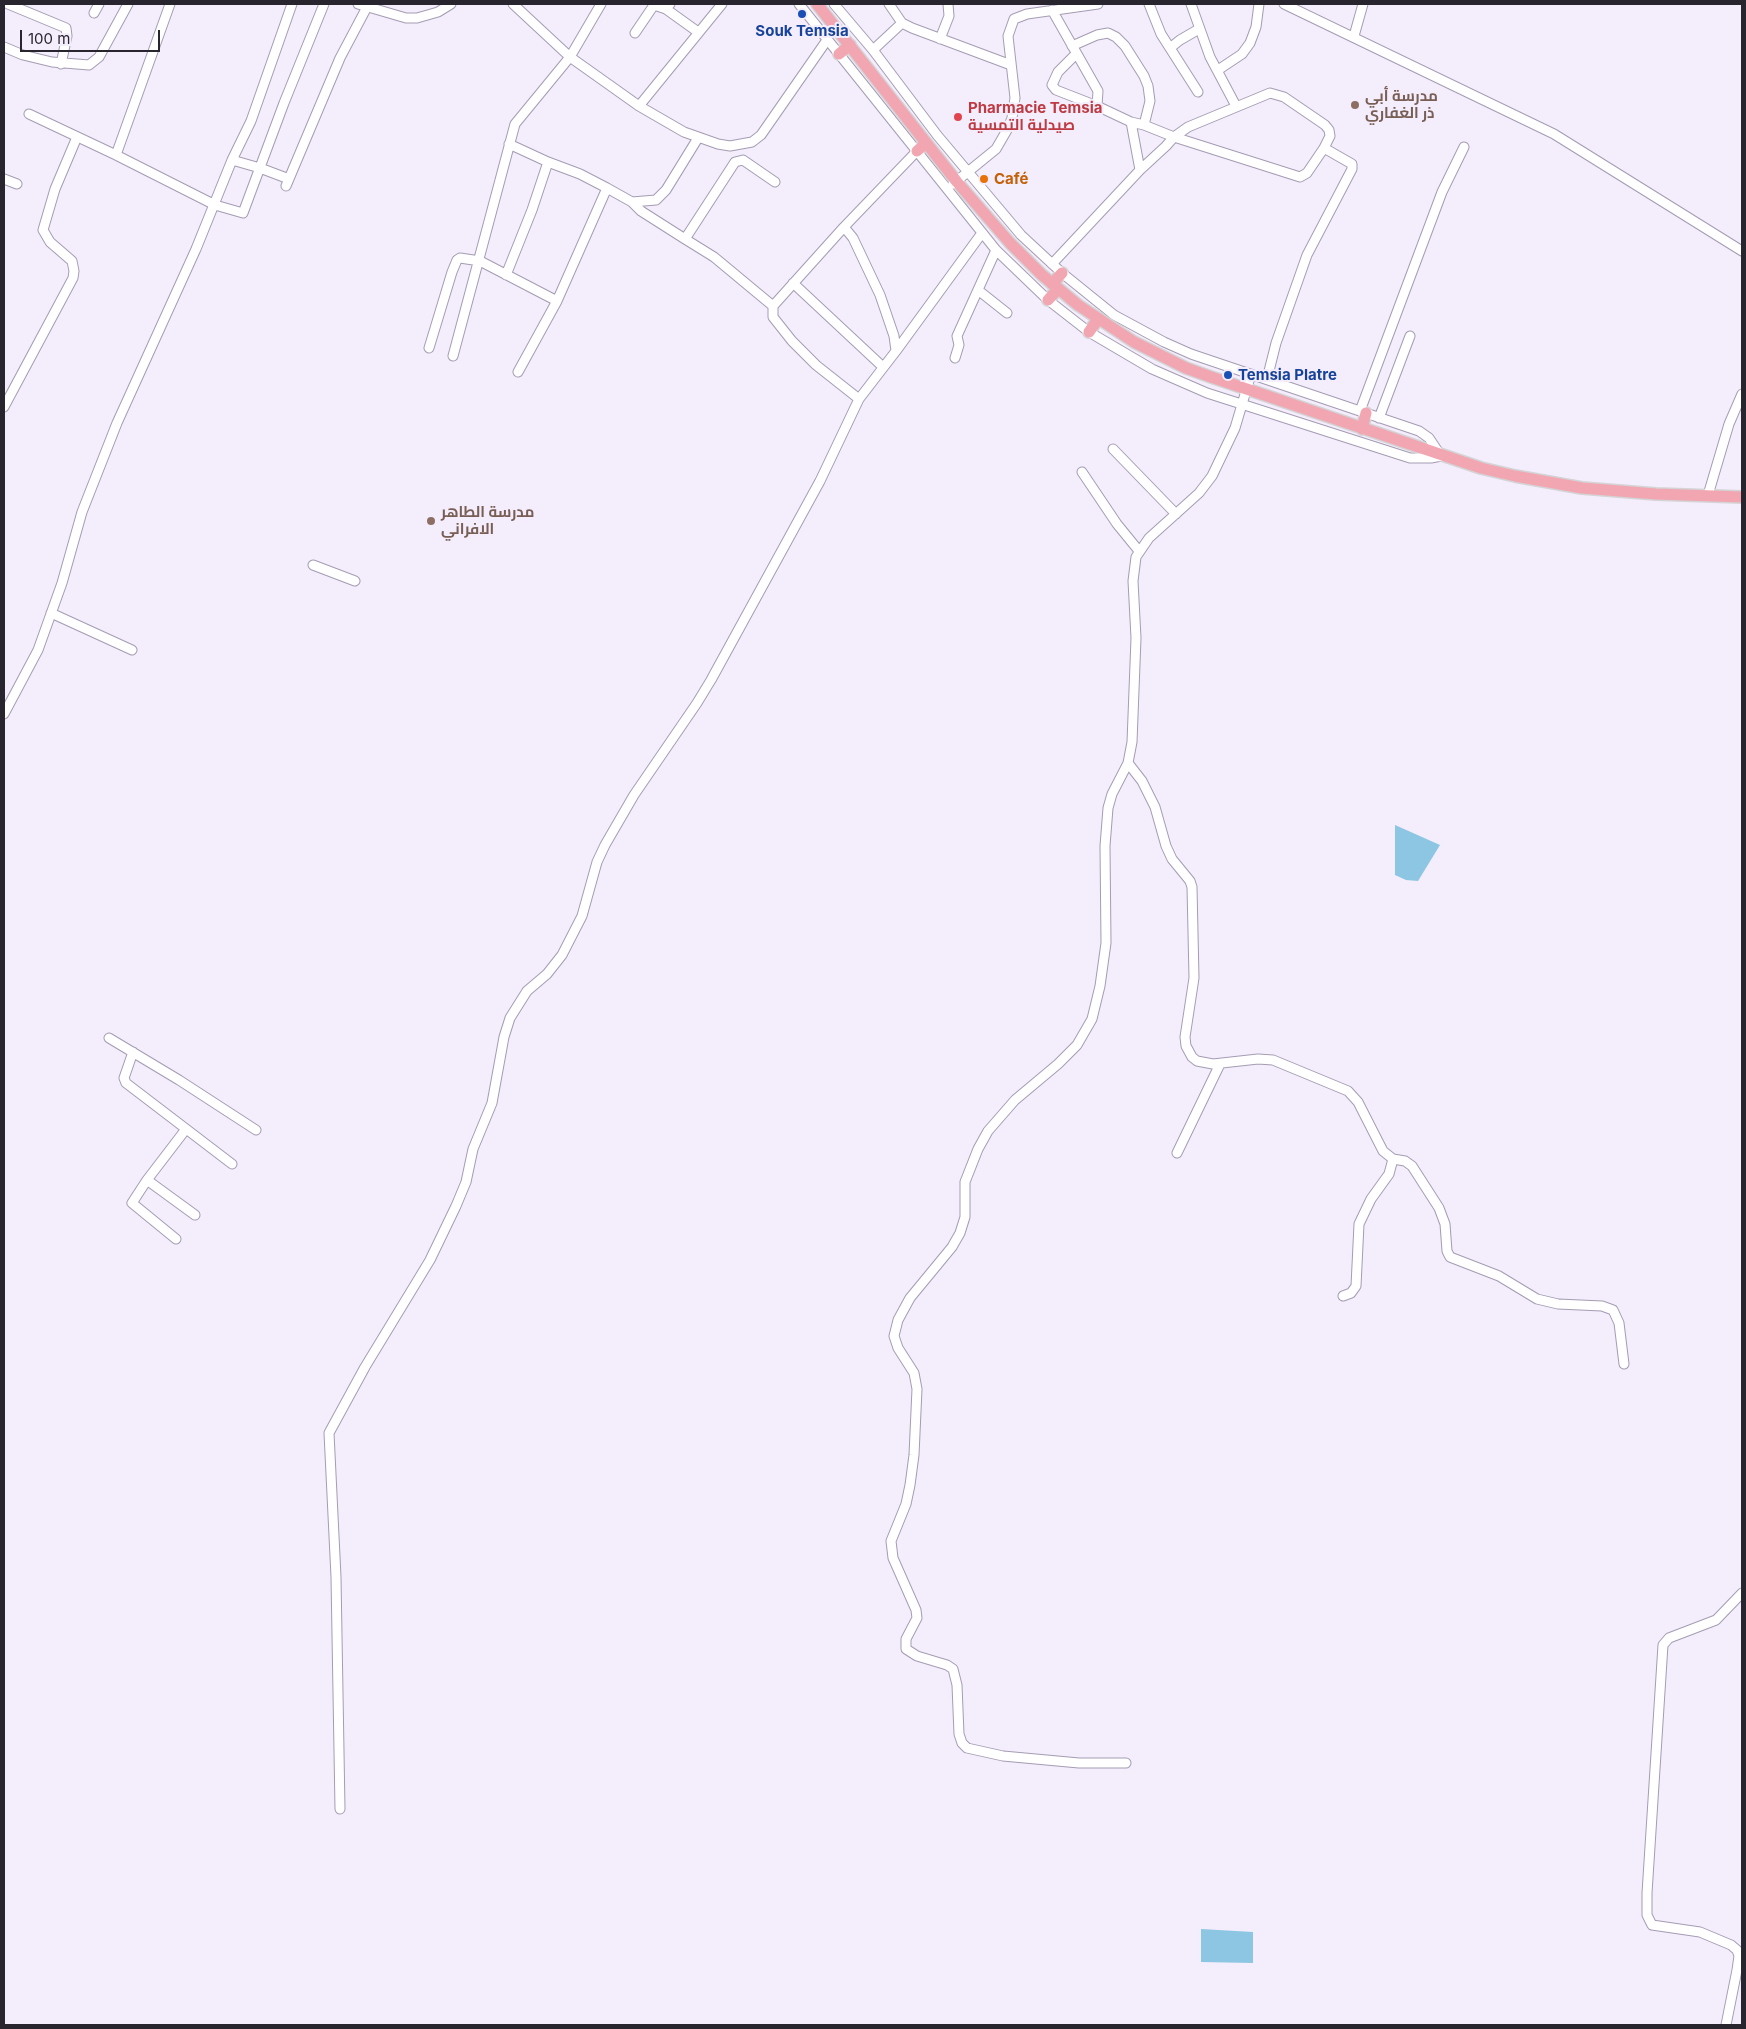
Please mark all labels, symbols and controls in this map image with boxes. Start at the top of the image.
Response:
marker: Souk Temsia [796,8,808,20]
scale bar [22,20,162,52]
place label: Souk Temsia [755,22,849,40]
text: 100 m [28,29,70,48]
place label: مدرسة أبي ذر الغفاري [1365,87,1438,122]
place label: Pharmacie Temsia صيدلية التمسية [968,99,1102,134]
marker: مدرسة أبي ذر الغفاري [1349,99,1361,111]
marker: Pharmacie Temsia صيدلية التمسية [952,111,964,123]
place label: Café [994,170,1028,188]
marker: Café [978,173,990,185]
place label: Temsia Platre [1238,366,1337,384]
marker: Temsia Platre [1222,369,1234,381]
place label: مدرسة الطاهر الافراني [441,503,535,538]
marker: مدرسة الطاهر الافراني [425,515,437,527]

